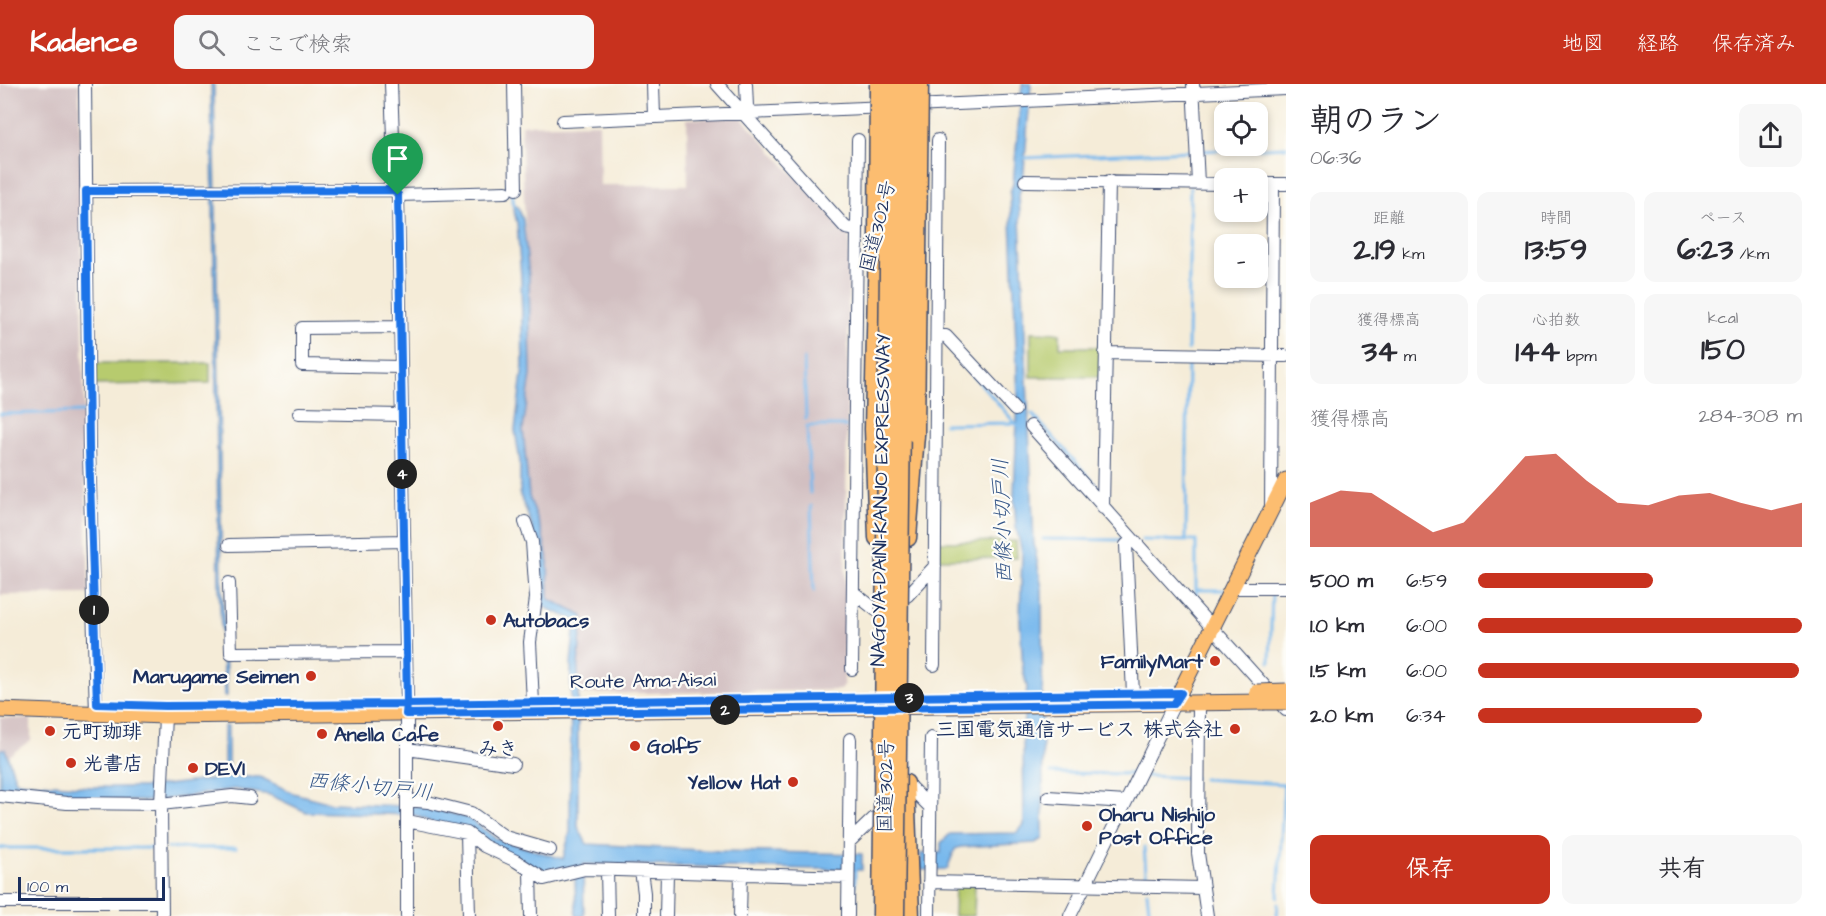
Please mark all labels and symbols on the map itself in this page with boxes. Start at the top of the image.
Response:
pin [372,133,423,195]
street label: 国道302号 [853,177,903,275]
street label: NAGOYA-DAINI-KANJO EXPRESSWAY [864,333,898,667]
water label: 西條小切戸川 [986,458,1019,584]
pin: 4 [387,459,417,489]
pin: 1 [79,595,109,625]
place label: Autobacs [503,607,589,635]
marker: Autobacs [484,613,498,627]
place label: FamilyMart [1100,648,1204,677]
marker: FamilyMart [1208,654,1222,668]
place label: Marugame Seimen [133,663,299,692]
street label: Route Ama-Aisai [570,666,716,696]
marker: Marugame Seimen [304,669,318,683]
pin: 3 [894,683,924,713]
pin: 2 [710,695,740,725]
place label: 三国電気通信サービス 株式会社 [935,716,1223,744]
place label: 元町珈琲 [62,718,142,746]
marker: みき [491,719,505,733]
place label: Anella Cafe [334,721,439,749]
marker: 三国電気通信サービス 株式会社 [1228,722,1242,736]
marker: 元町珈琲 [43,724,57,738]
marker: Anella Cafe [315,727,329,741]
place label: Golf5 [647,733,702,761]
place label: みき [478,735,518,763]
marker: Golf5 [628,739,642,753]
street label: 国道302号 [871,739,901,833]
place label: 光書店 [83,750,143,778]
place label: DEVI [205,755,245,783]
marker: 光書店 [64,756,78,770]
marker: DEVI [186,761,200,775]
water label: 西條小切戸川 [306,765,434,808]
place label: Yellow Hat [687,769,782,797]
marker: Yellow Hat [786,775,800,789]
place label: Oharu Nishijo Post Office [1099,801,1216,852]
marker: Oharu Nishijo Post Office [1080,819,1094,833]
scale bar [18,874,165,902]

